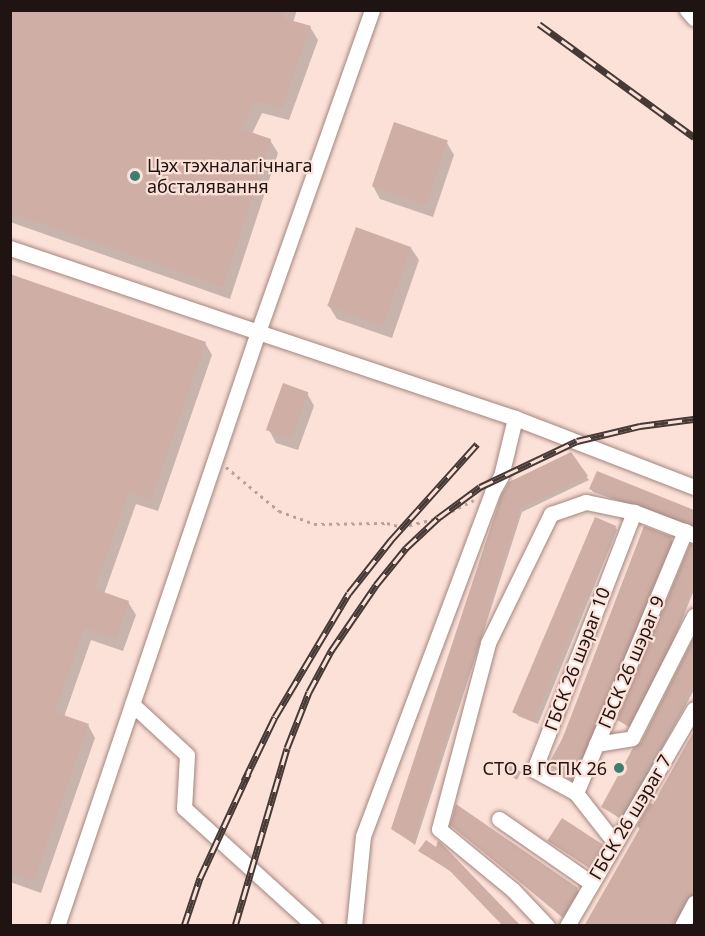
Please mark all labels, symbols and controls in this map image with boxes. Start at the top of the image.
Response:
place label: Цэх тэхналагічнага абсталявання [147,155,313,198]
marker: Цэх тэхналагічнага абсталявання [128,169,142,183]
street label: ГБСК 26 шэраг 10 [540,584,614,734]
street label: ГБСК 26 шэраг 9 [593,593,669,731]
street label: ГБСК 26 шэраг 7 [584,751,676,883]
place label: СТО в ГСПК 26 [483,757,607,779]
marker: СТО в ГСПК 26 [612,761,626,775]

